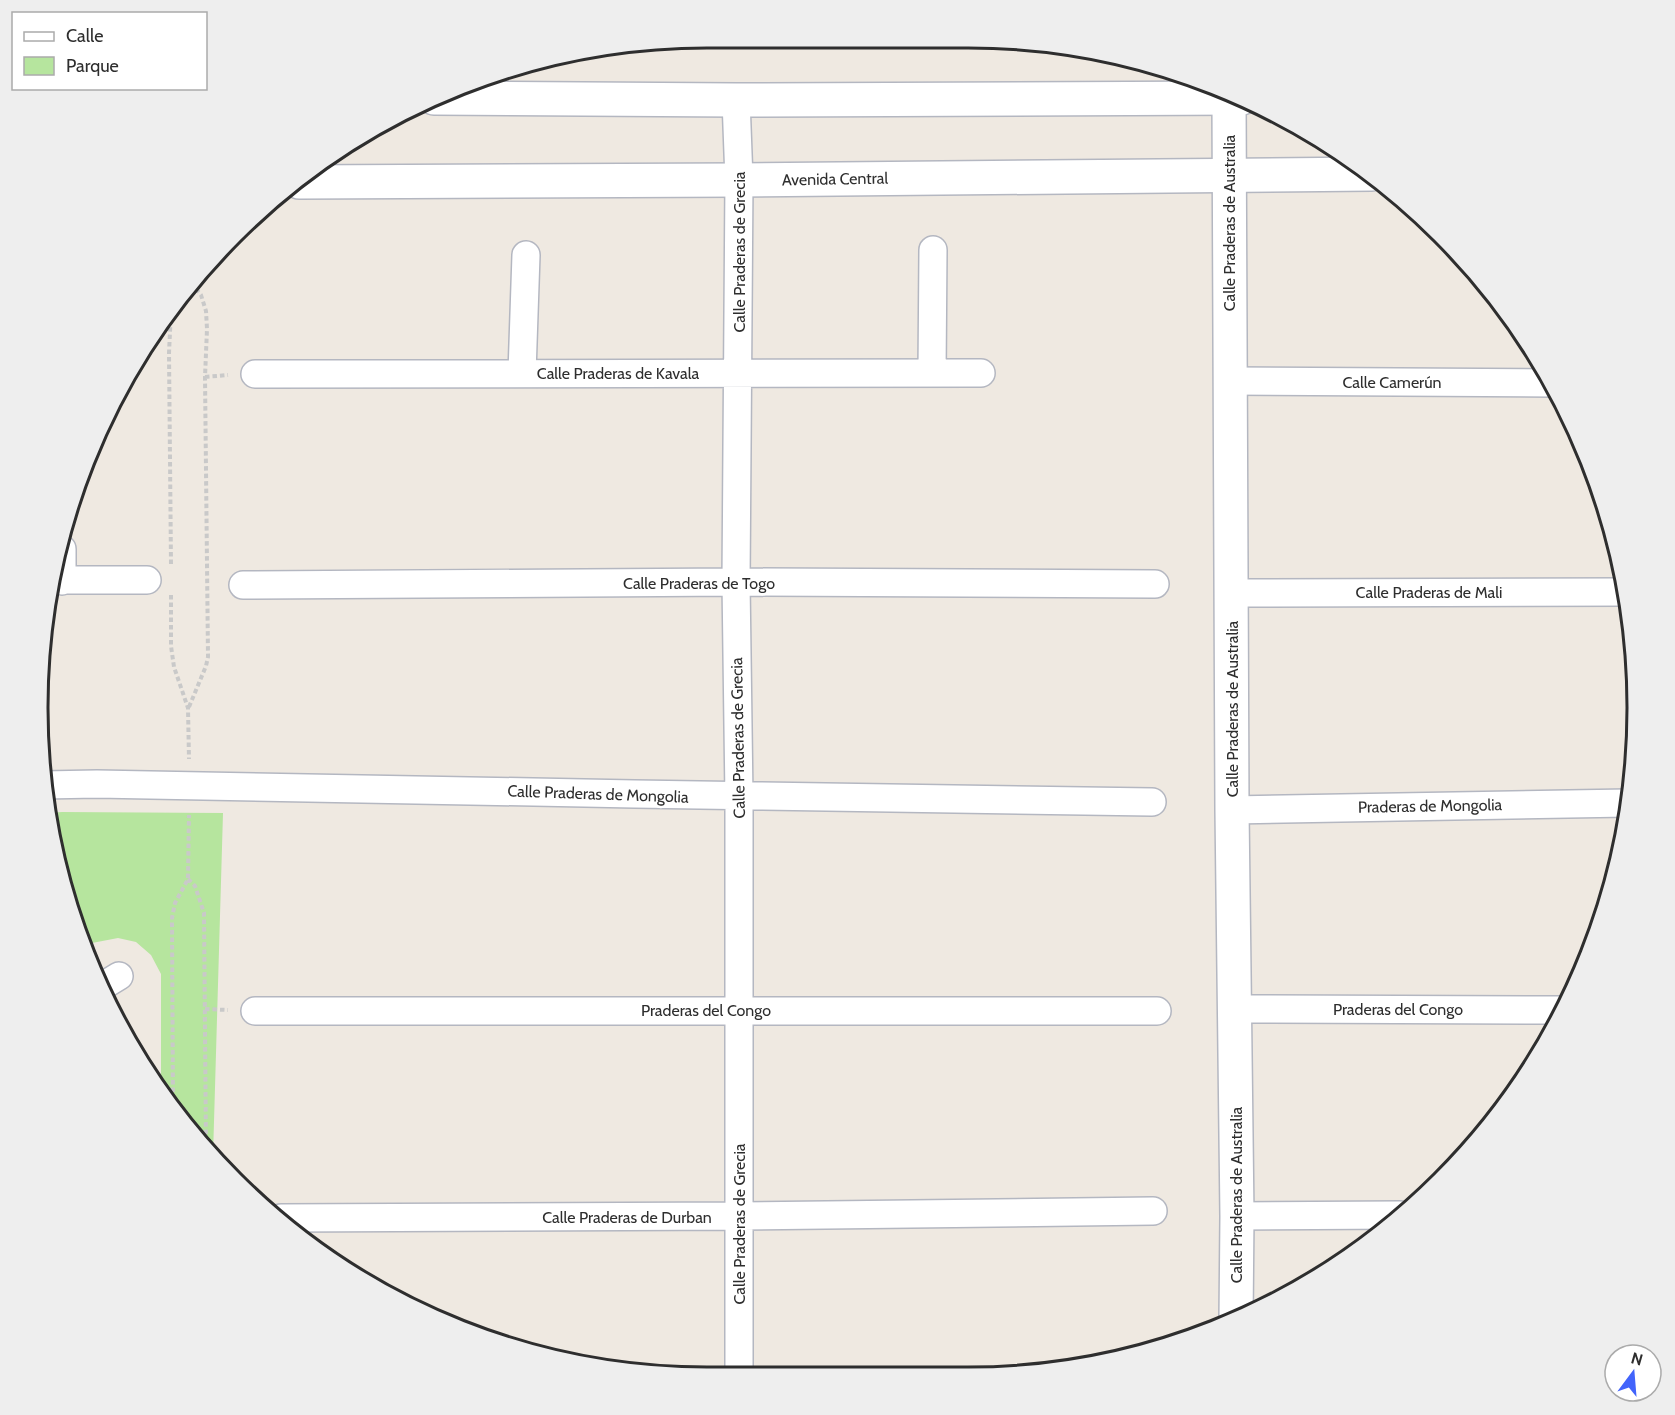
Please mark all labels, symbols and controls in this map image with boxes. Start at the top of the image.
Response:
legend [12,12,207,90]
text: Calle [66,25,103,47]
text: Parque [66,55,119,77]
street label: Calle Praderas de Australia [1220,134,1239,311]
street label: Avenida Central [782,169,888,189]
street label: Calle Praderas de Grecia [730,171,749,333]
street label: Calle Praderas de Kavala [537,364,700,383]
street label: Calle Camerún [1343,373,1442,392]
street label: Calle Praderas de Togo [623,574,775,593]
street label: Calle Praderas de Mali [1356,583,1502,602]
street label: Calle Praderas de Australia [1223,620,1242,797]
street label: Calle Praderas de Grecia [727,657,749,819]
street label: Calle Praderas de Mongolia [507,781,689,807]
street label: Praderas de Mongolia [1358,795,1503,817]
street label: Praderas del Congo [1333,1000,1463,1019]
street label: Praderas del Congo [641,1001,771,1020]
street label: Calle Praderas de Australia [1227,1106,1246,1283]
street label: Calle Praderas de Grecia [730,1143,749,1305]
street label: Calle Praderas de Durban [542,1208,712,1227]
north arrow [1603,1343,1663,1403]
text: N [1629,1348,1645,1370]

